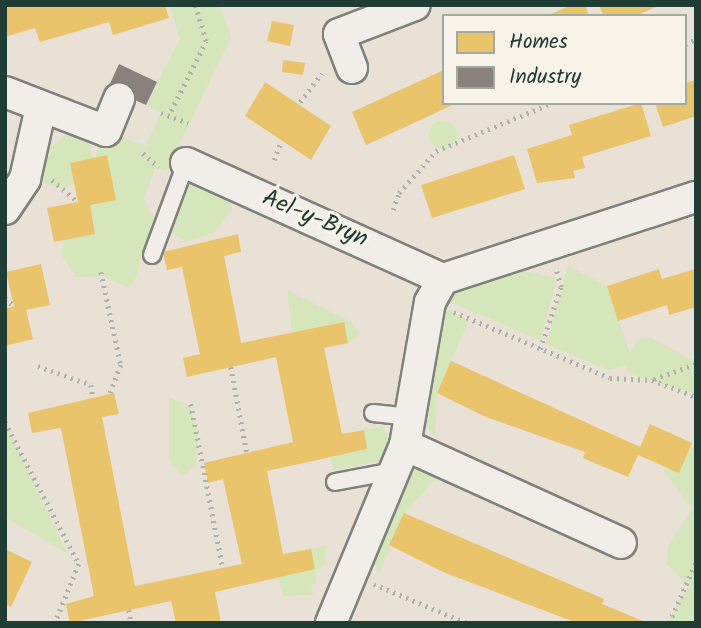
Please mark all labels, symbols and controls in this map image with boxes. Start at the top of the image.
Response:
legend [442,14,687,105]
text: Homes [509,26,568,59]
text: Industry [509,61,581,94]
street label: Ael-y-Bryn [258,184,372,254]

